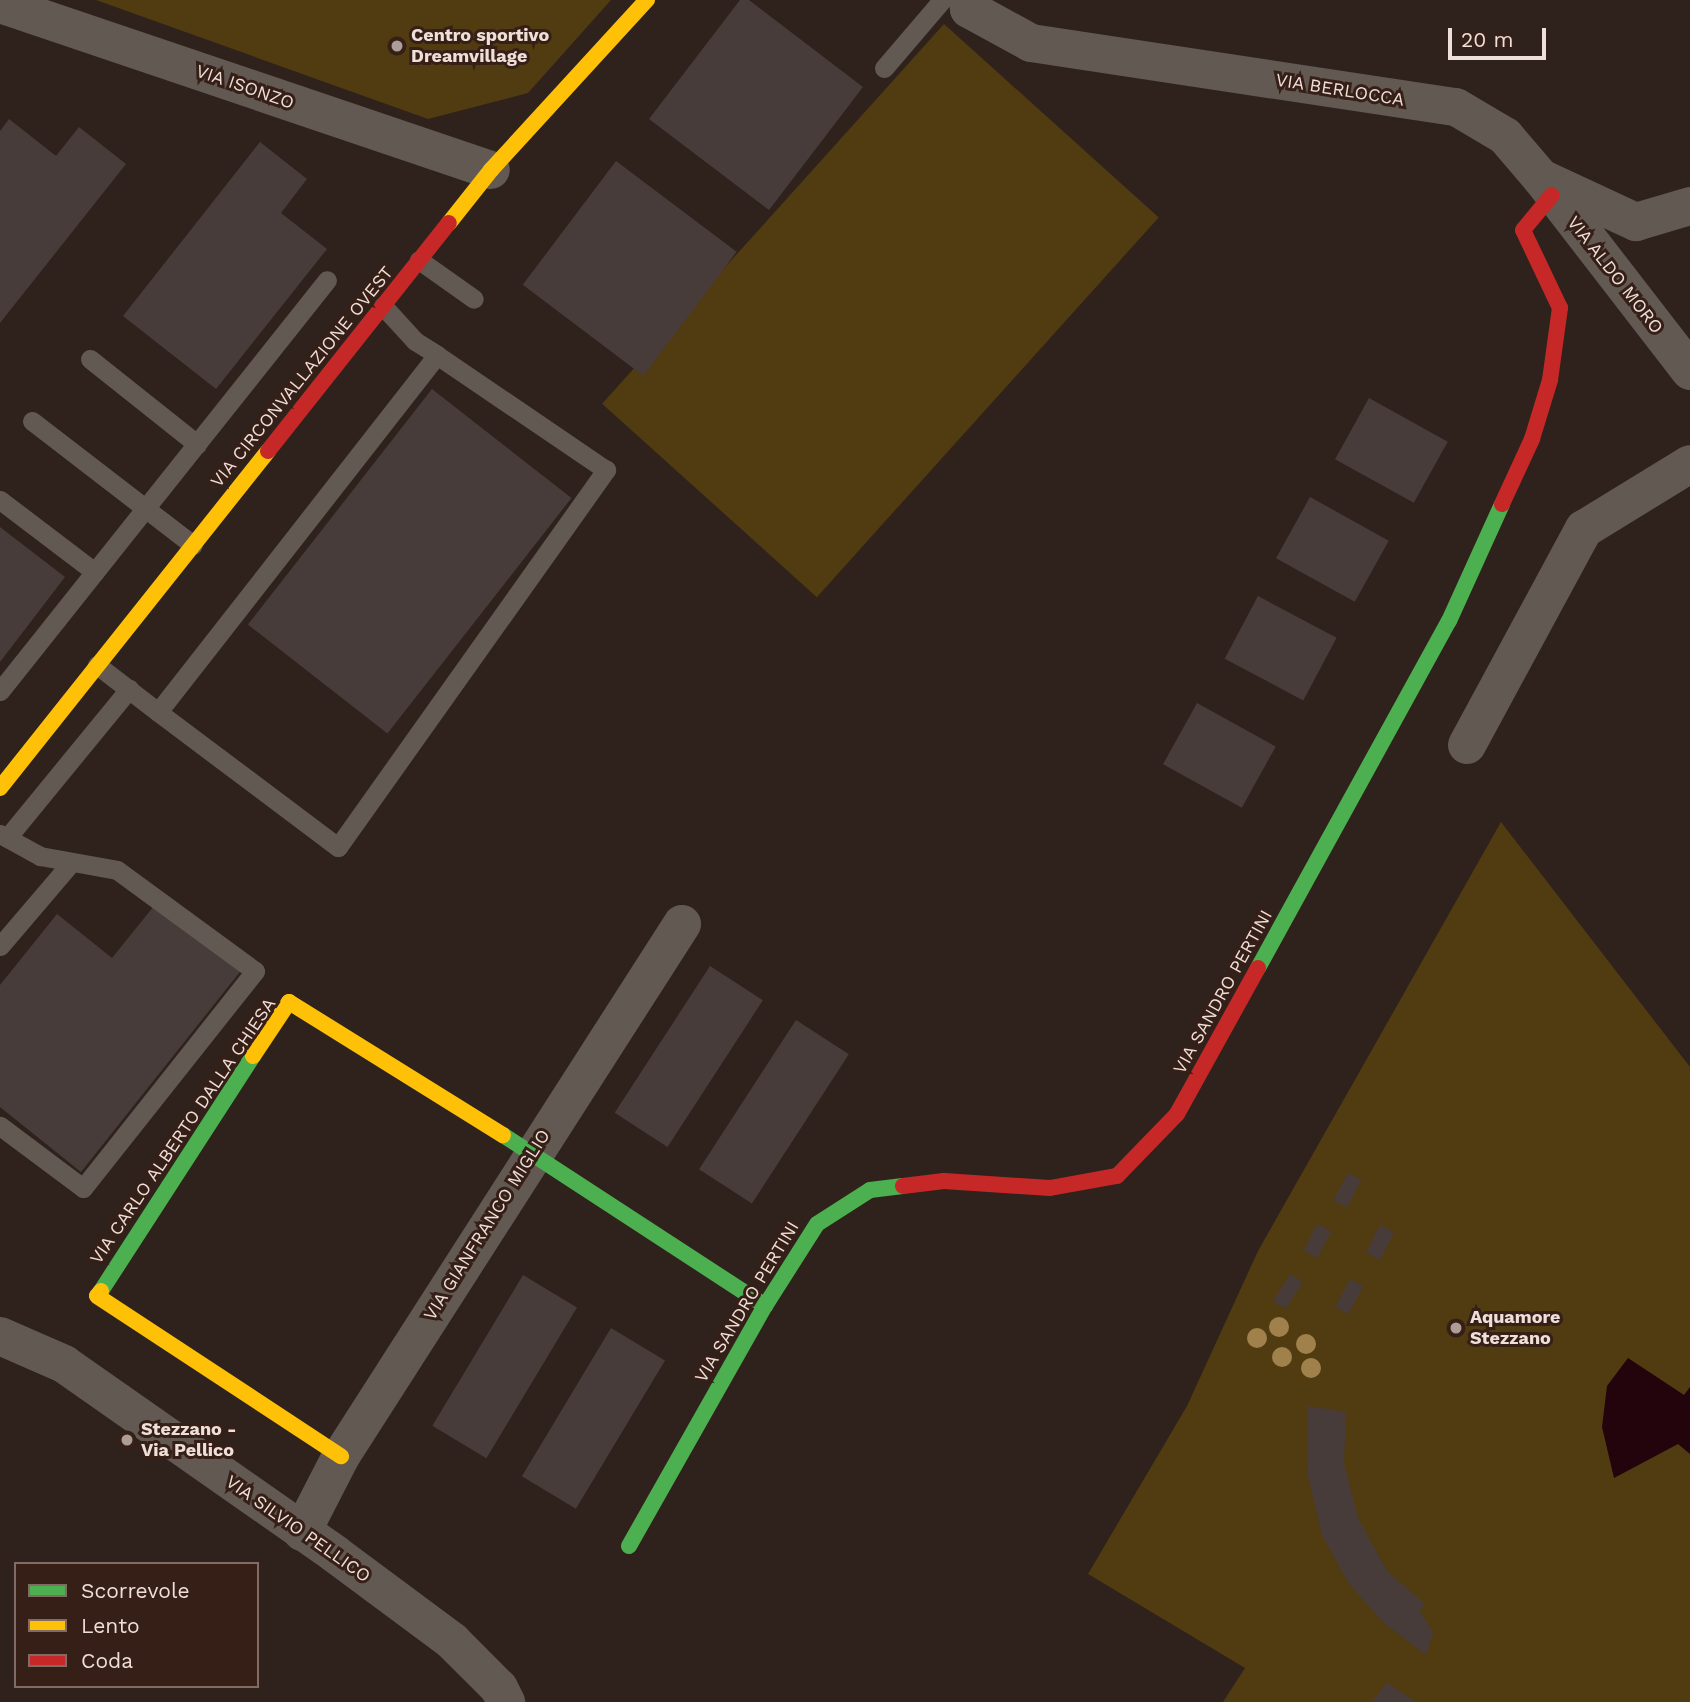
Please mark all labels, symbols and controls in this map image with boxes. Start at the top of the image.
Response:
scale bar [1452,14,1550,58]
place label: Centro sportivo Dreamvillage [411,25,549,68]
text: 20 m [1461,27,1513,52]
marker: Centro sportivo Dreamvillage [389,38,405,54]
street label: VIA ISONZO [193,60,297,114]
street label: VIA BERLOCCA [1274,69,1406,111]
street label: VIA ALDO MORO [1562,211,1668,339]
street label: VIA CIRCONVALLAZIONE OVEST [206,262,398,492]
street label: VIA SANDRO PERTINI [1169,906,1277,1078]
street label: VIA CARLO ALBERTO DALLA CHIESA [85,993,281,1269]
street label: VIA GIANFRANCO MIGLIO [419,1125,555,1325]
street label: VIA SANDRO PERTINI [690,1217,804,1387]
place label: Aquamore Stezzano [1470,1307,1561,1350]
marker: Aquamore Stezzano [1448,1320,1464,1336]
place label: Stezzano - Via Pellico [141,1419,236,1462]
marker: Stezzano - Via Pellico [119,1432,135,1448]
street label: VIA SILVIO PELLICO [221,1471,375,1587]
legend [14,1562,259,1688]
text: Scorrevole [81,1578,190,1603]
text: Lento [81,1613,140,1638]
text: Coda [81,1648,133,1673]

